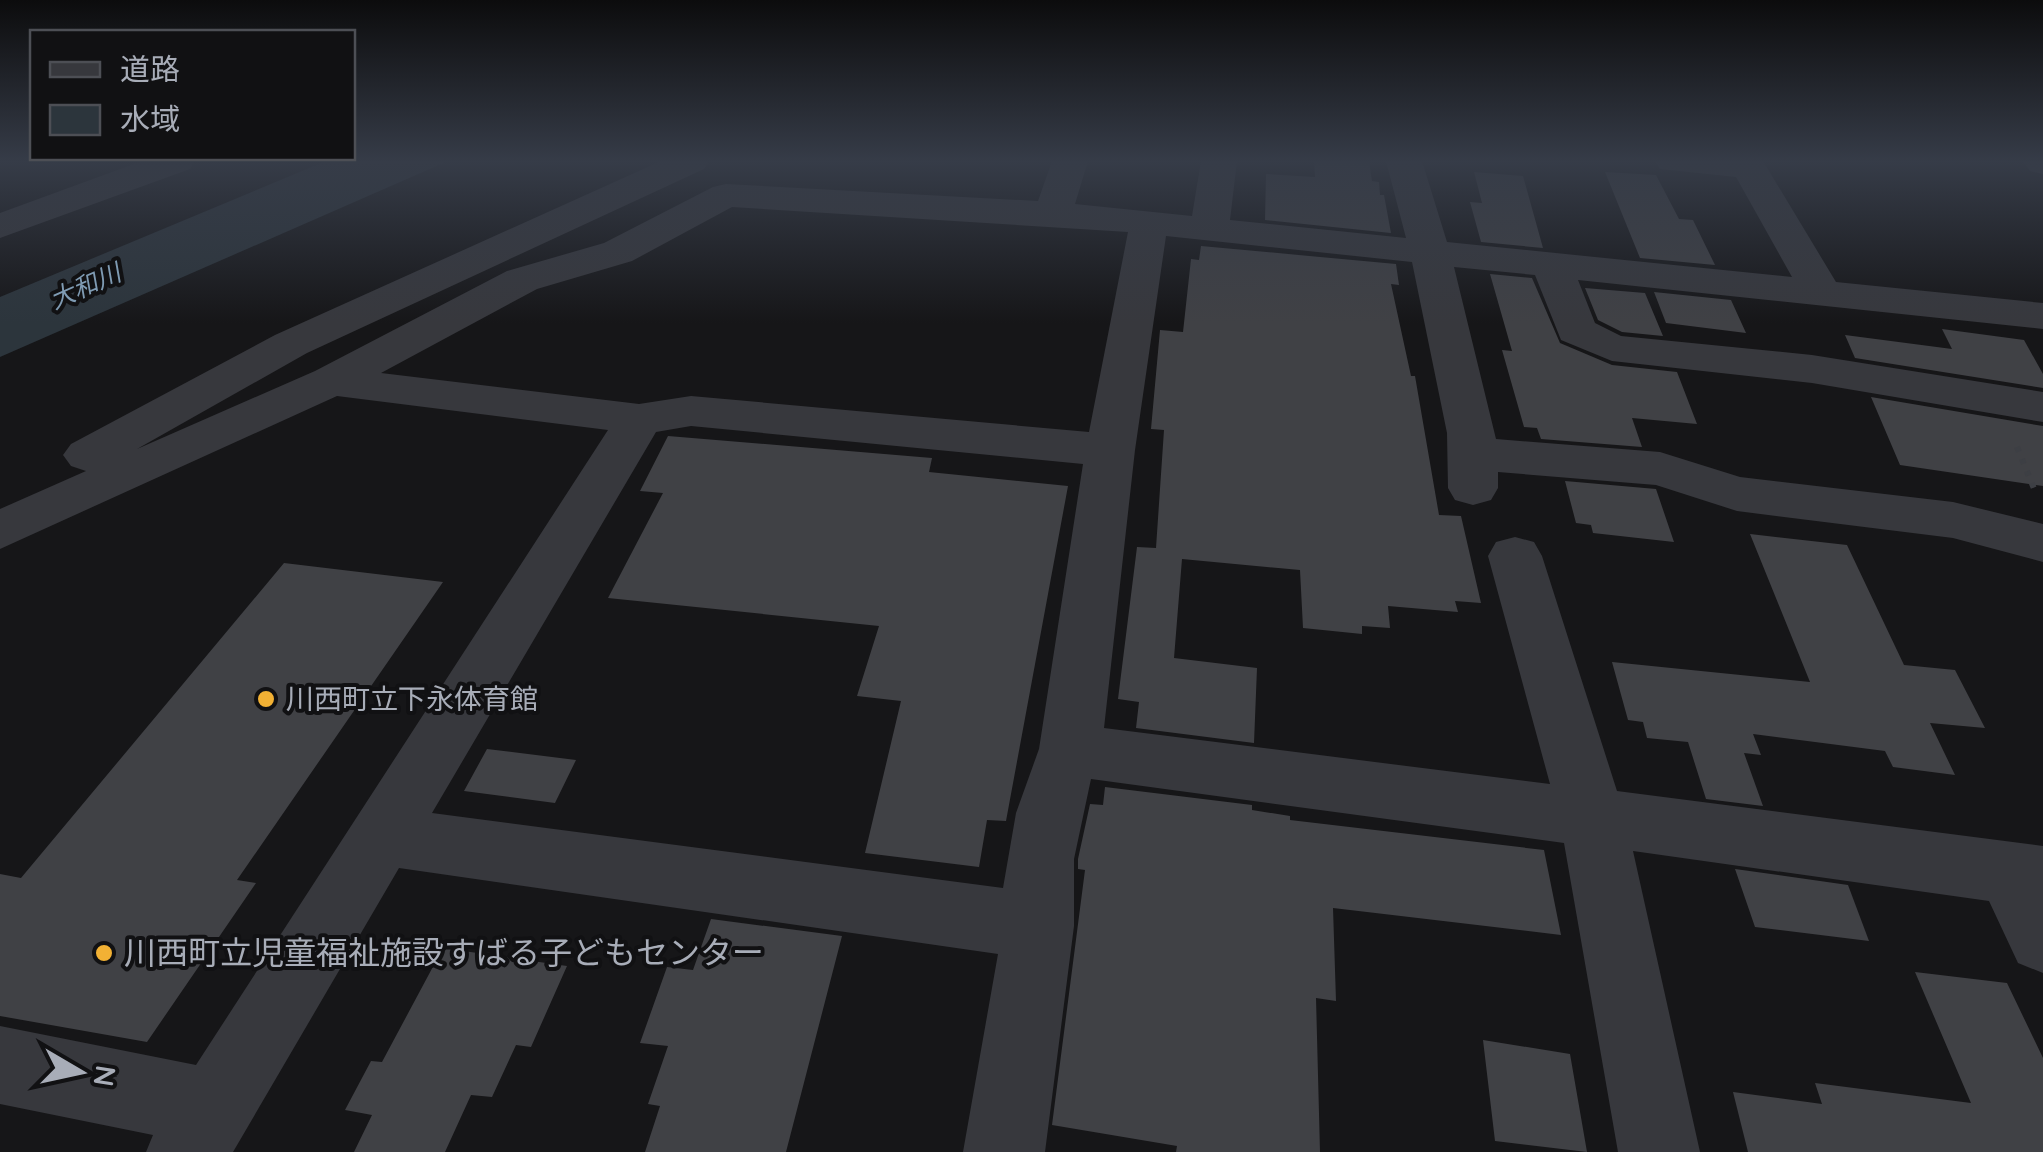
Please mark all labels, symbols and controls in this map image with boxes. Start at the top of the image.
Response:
legend [30,30,355,160]
text: 道路 [120,50,180,88]
text: 水域 [120,100,180,138]
water label: 大和川 [44,255,128,315]
place label: 川西町立下永体育館 [286,681,538,716]
marker: 川西町立下永体育館 [255,688,277,710]
place label: 川西町立児童福祉施設すばる子どもセンター [124,932,764,972]
marker: 川西町立児童福祉施設すばる子どもセンター [93,942,115,964]
north arrow [30,1022,130,1122]
text: N [86,1063,124,1089]

